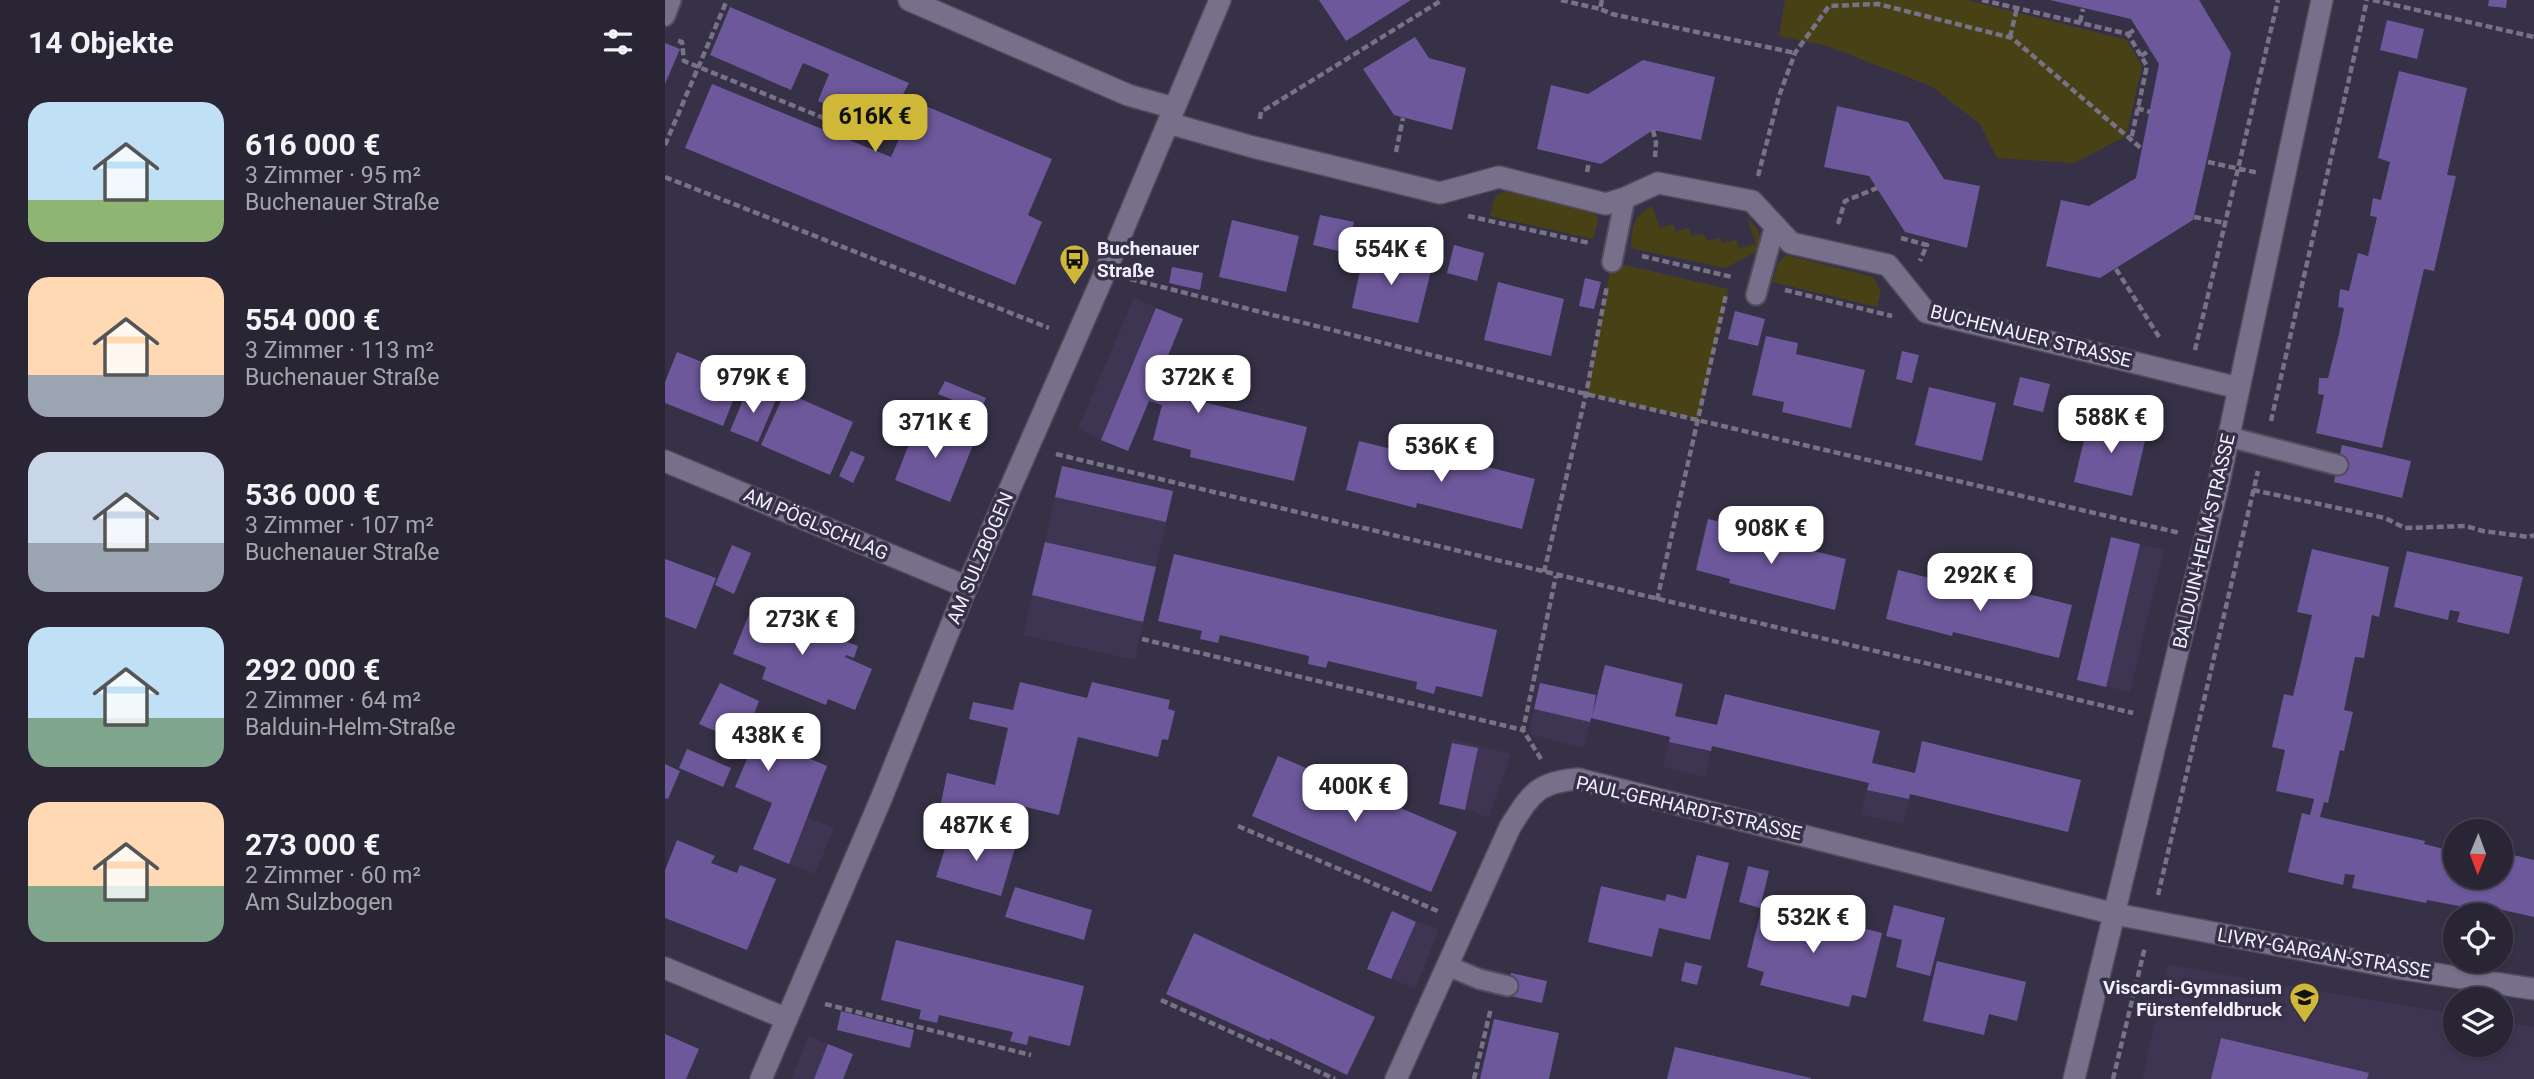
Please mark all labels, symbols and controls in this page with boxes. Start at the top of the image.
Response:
icon: filters [599,23,637,61]
text: 14 Objekte [28,25,174,60]
pin: 616K € [818,94,932,154]
text: 616K € [838,103,912,130]
text: 616 000 € [245,127,380,162]
icon: home [84,130,168,214]
text: 3 Zimmer · 95 m² [245,162,421,189]
text: Buchenauer Straße [245,189,439,216]
pin: 554K € [1334,228,1448,287]
text: 554K € [1354,236,1428,263]
place label: Buchenauer Straße [1097,237,1199,282]
bus stop icon: Buchenauer Straße [1057,242,1091,286]
street label: BUCHENAUER STRASSE [1928,300,2134,372]
text: 554 000 € [245,302,380,337]
icon: home [84,305,168,389]
text: 3 Zimmer · 113 m² [245,337,434,364]
pin: 979K € [696,356,810,415]
pin: 372K € [1141,356,1255,415]
text: Buchenauer Straße [245,364,439,391]
text: 979K € [716,364,790,391]
text: 372K € [1161,364,1235,391]
pin: 588K € [2054,396,2168,455]
pin: 371K € [878,400,992,460]
text: 588K € [2074,404,2148,431]
text: 371K € [898,409,972,436]
pin: 536K € [1384,424,1498,484]
street label: BALDUIN-HELM-STRASSE [2168,431,2240,651]
text: 536K € [1404,433,1478,460]
text: 536 000 € [245,477,380,512]
icon: home [84,480,168,564]
street label: AM PÖGLSCHLAG [740,483,892,565]
street label: AM SULZBOGEN [942,489,1018,627]
pin: 908K € [1714,506,1828,566]
text: 3 Zimmer · 107 m² [245,512,434,539]
text: 908K € [1734,515,1808,542]
text: Buchenauer Straße [245,539,439,566]
pin: 292K € [1923,554,2037,613]
text: 292K € [1943,562,2017,589]
pin: 273K € [745,598,859,657]
text: 273K € [765,606,839,633]
text: 292 000 € [245,652,380,687]
icon: home [84,655,168,739]
text: 2 Zimmer · 64 m² [245,687,421,714]
text: Balduin-Helm-Straße [245,714,455,741]
pin: 438K € [711,714,825,773]
text: 438K € [731,722,805,749]
pin: 400K € [1298,764,1412,824]
street label: PAUL-GERHARDT-STRASSE [1574,771,1804,845]
text: 400K € [1318,773,1392,800]
pin: 487K € [919,804,1033,863]
text: 487K € [939,812,1013,839]
north arrow [2443,819,2513,889]
map controls [2443,819,2513,1057]
text: 273 000 € [245,827,380,862]
icon: home [84,830,168,914]
text: 2 Zimmer · 60 m² [245,862,421,889]
text: Am Sulzbogen [245,889,393,916]
pin: 532K € [1756,895,1870,955]
button: locate [2443,903,2513,973]
text: 532K € [1776,904,1850,931]
street label: LIVRY-GARGAN-STRASSE [2216,923,2433,983]
place label: Viscardi-Gymnasium Fürstenfeldbruck [2103,976,2283,1021]
school or university icon: Viscardi-Gymnasium Fürstenfeldbruck [2288,981,2322,1025]
button: layers [2443,987,2513,1057]

